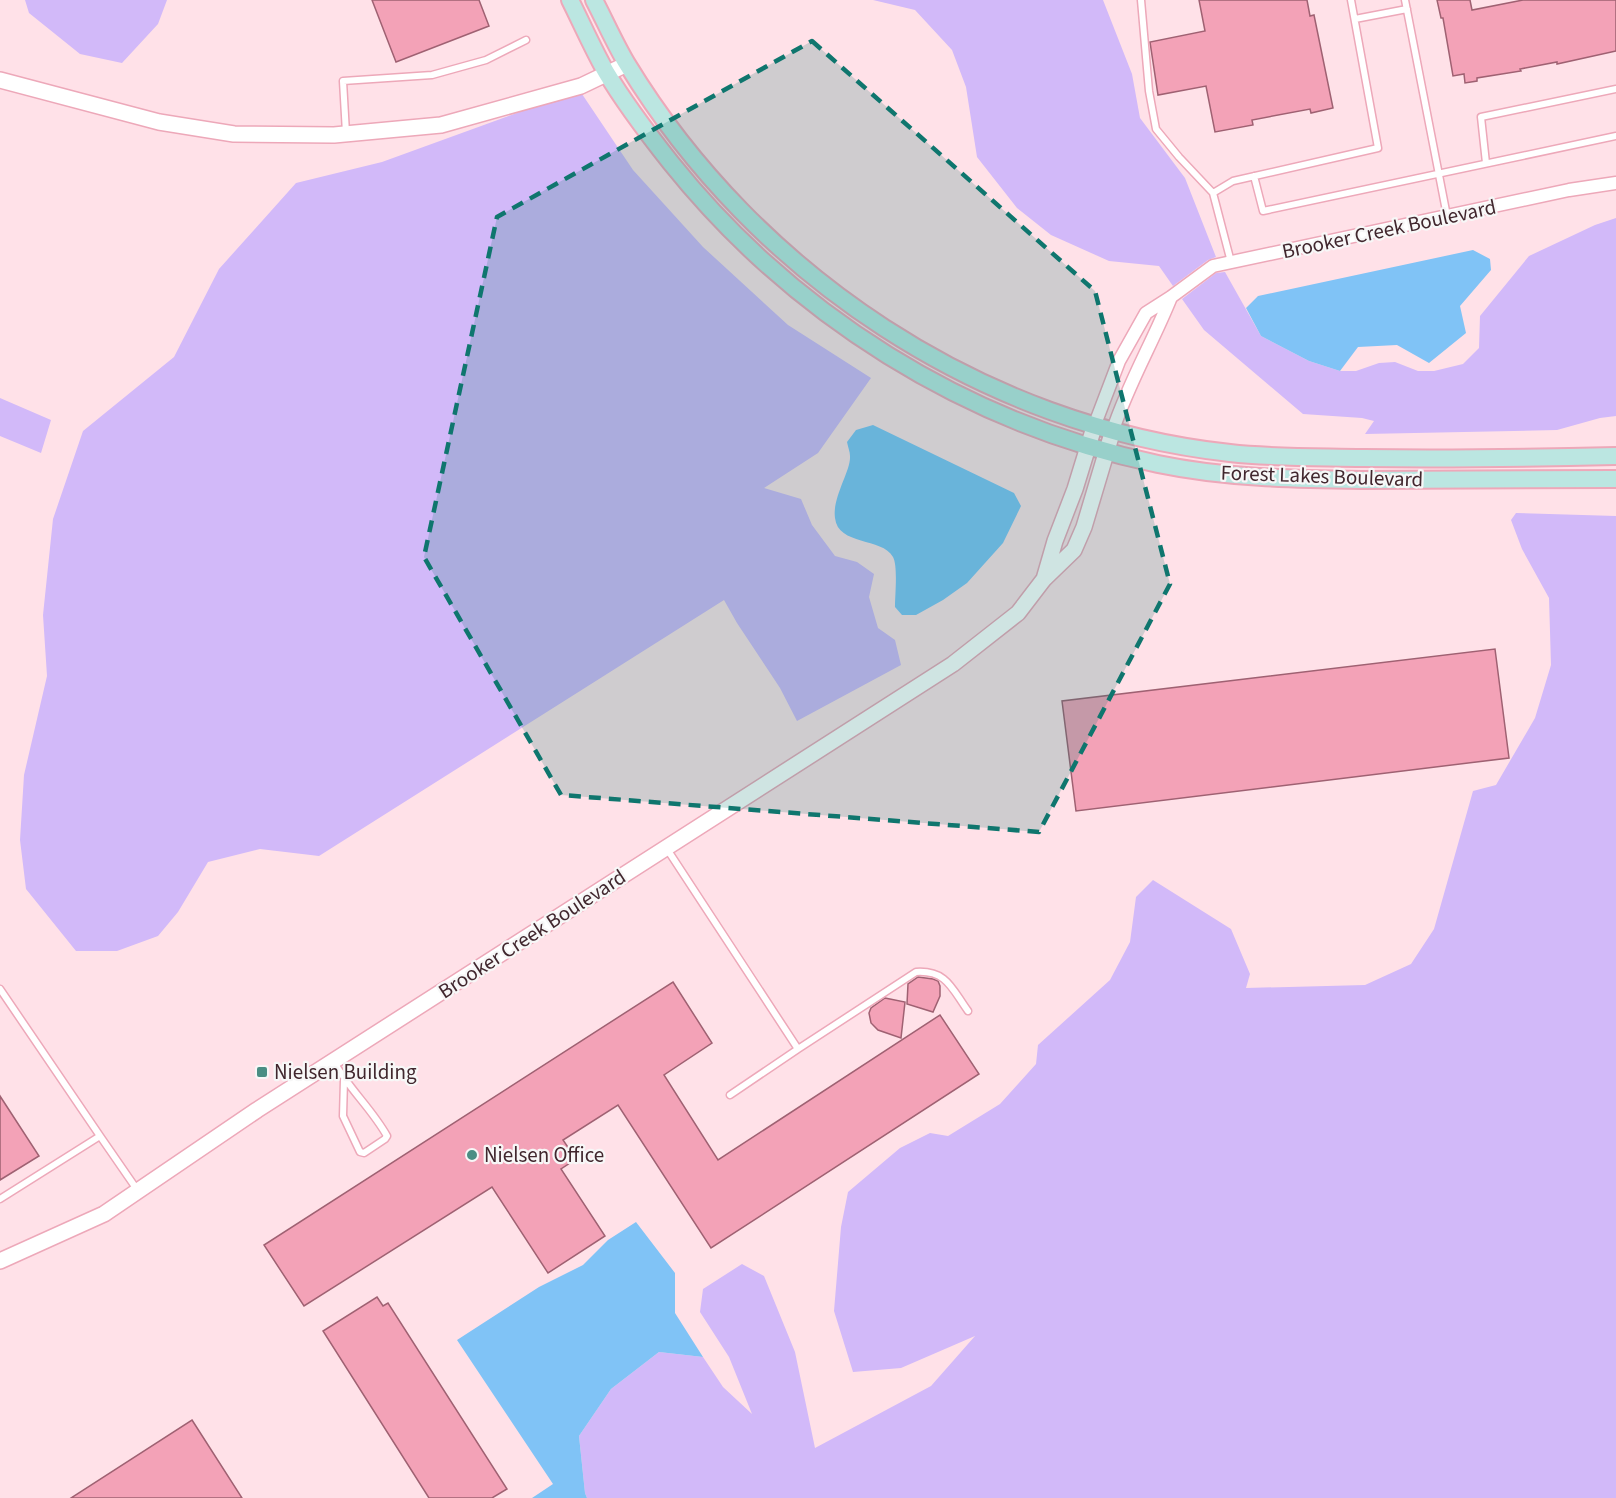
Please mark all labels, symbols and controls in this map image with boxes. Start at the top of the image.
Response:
street label: Brooker Creek Boulevard [1279,192,1499,266]
street label: Forest Lakes Boulevard [1220,457,1424,495]
street label: Brooker Creek Boulevard [432,862,632,1006]
place label: Nielsen Building [274,1057,417,1087]
marker: Nielsen Building [255,1065,269,1079]
place label: Nielsen Office [484,1140,604,1170]
marker: Nielsen Office [465,1148,479,1162]

